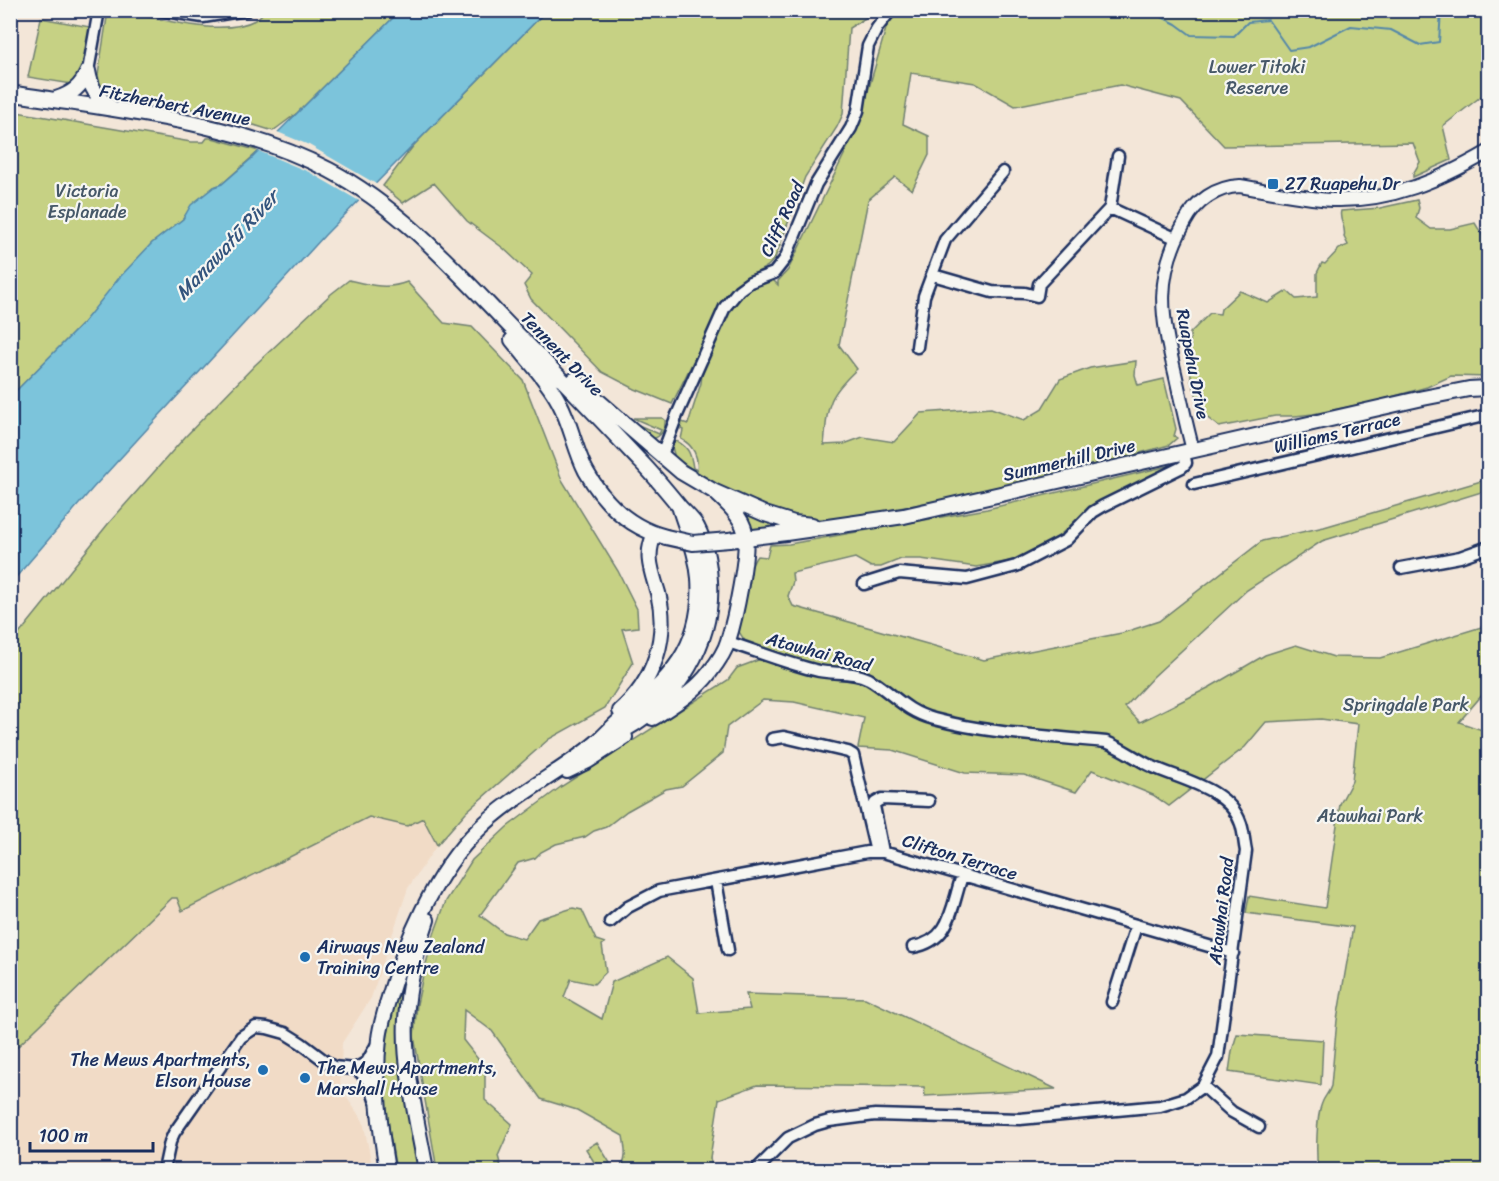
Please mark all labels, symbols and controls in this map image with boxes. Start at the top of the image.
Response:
park label: Lower Titoki Reserve [1209,51,1306,104]
street label: Fitzherbert Avenue [97,75,253,135]
place label: 27 Ruapehu Dr [1285,168,1402,200]
street label: Cliff Road [750,174,814,262]
park label: Victoria Esplanade [48,175,127,228]
marker: 27 Ruapehu Dr [1266,177,1280,191]
water label: Manawatū River [166,179,290,308]
street label: Tennent Drive [513,304,611,404]
street label: Ruapehu Drive [1167,306,1219,422]
street label: Williams Terrace [1271,403,1404,463]
street label: Summerhill Drive [999,429,1139,491]
street label: Atawhai Road [762,622,877,682]
park label: Springdale Park [1343,689,1469,721]
park label: Atawhai Park [1316,800,1424,832]
street label: Clifton Terrace [898,824,1022,890]
street label: Atawhai Road [1198,854,1244,967]
place label: Airways New Zealand Training Centre [316,931,486,984]
marker: Airways New Zealand Training Centre [298,950,312,964]
place label: The Mews Apartments, Elson House [70,1044,251,1097]
place label: The Mews Apartments, Marshall House [317,1052,498,1105]
marker: The Mews Apartments, Elson House [256,1063,270,1077]
marker: The Mews Apartments, Marshall House [298,1071,312,1085]
scale bar [30,1115,153,1153]
text: 100 m [39,1120,88,1152]

